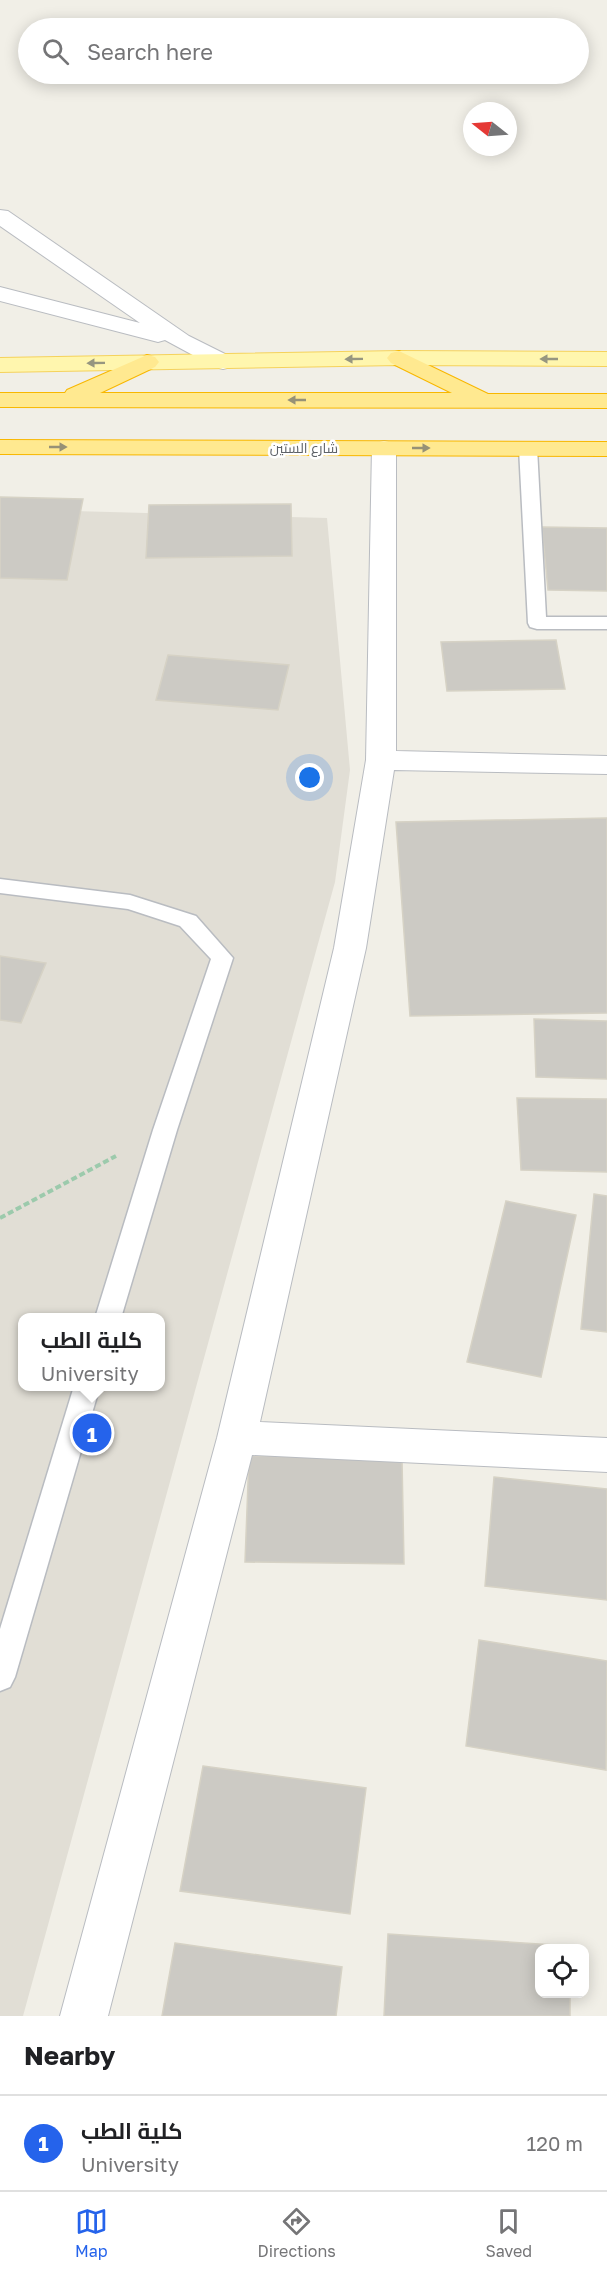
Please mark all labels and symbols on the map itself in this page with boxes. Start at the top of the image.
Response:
north arrow [463,102,517,156]
one-way arrow [344,354,363,364]
one-way arrow [539,354,558,364]
one-way arrow [86,358,105,368]
one-way arrow [287,395,306,405]
street label: شارع الستين [270,439,338,457]
one-way arrow [49,442,68,452]
one-way arrow [412,443,431,453]
your location [295,763,324,792]
pin: 1 [72,1410,112,1456]

